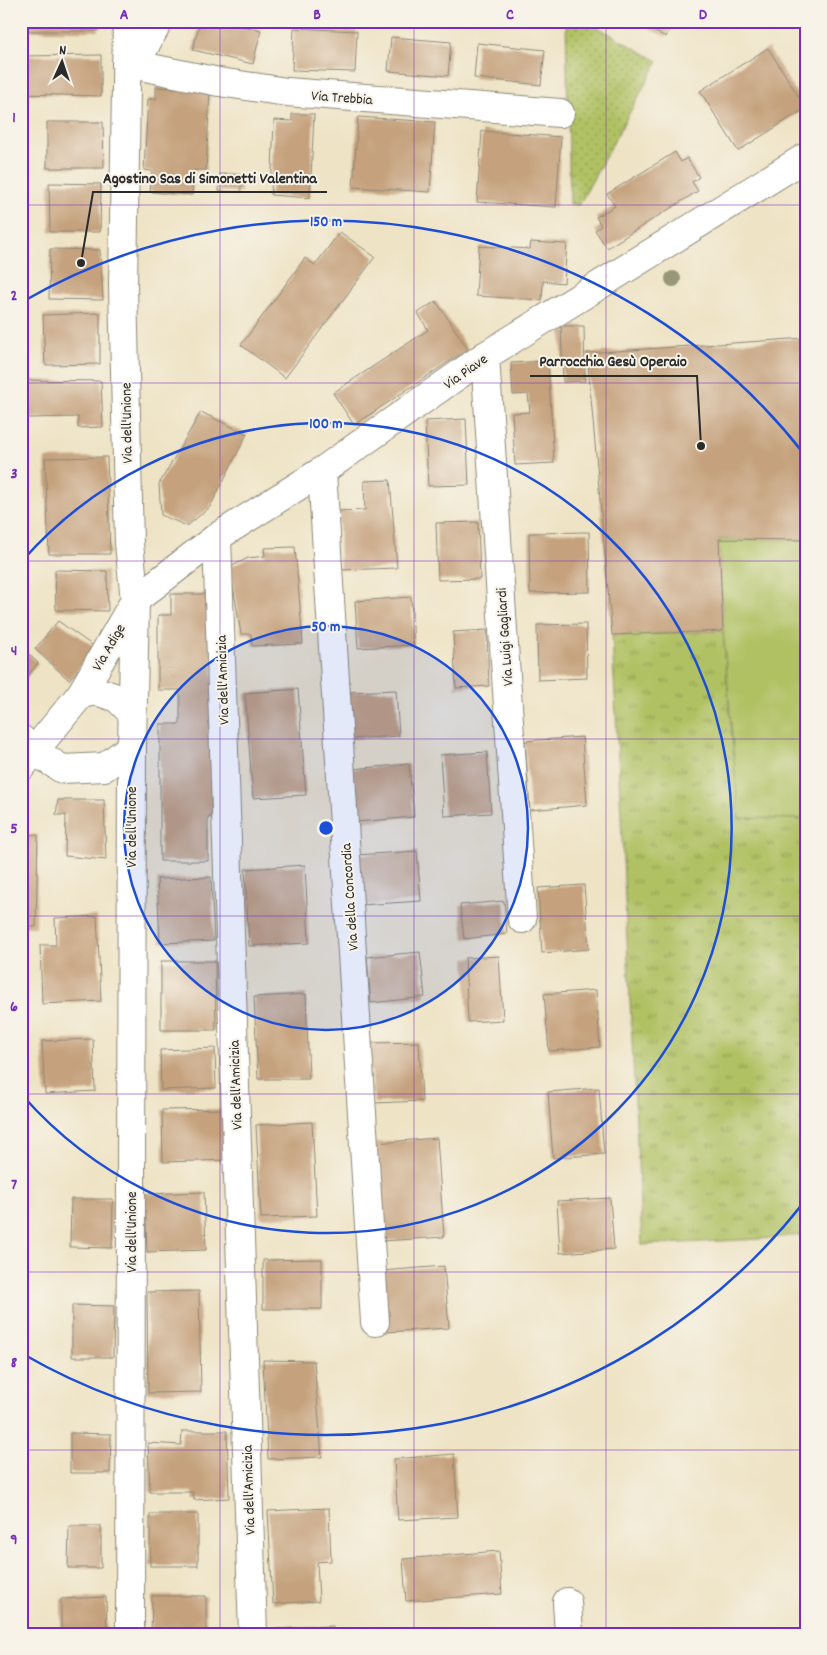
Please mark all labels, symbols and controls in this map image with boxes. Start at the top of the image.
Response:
text: A [120,4,129,27]
text: B [313,4,321,27]
text: C [506,4,514,27]
text: D [699,4,708,27]
north arrow [38,38,88,88]
text: N [59,41,67,61]
street label: Via Trebbia [310,86,374,112]
text: 1 [12,107,16,130]
callout: Agostino Sas di Simonetti Valentina [93,161,327,192]
text: Agostino Sas di Simonetti Valentina [103,168,318,191]
text: 150 m [310,212,342,234]
text: 2 [11,285,18,308]
callout: Parrocchia Gesù Operaio [530,345,697,376]
street label: Via Piave [439,349,493,396]
text: Parrocchia Gesù Operaio [539,351,687,374]
street label: Via dell'Unione [116,382,140,464]
text: 100 m [309,414,343,436]
text: 3 [10,463,18,486]
street label: Via Luigi Gagliardi [492,587,520,687]
text: 50 m [312,617,340,639]
street label: Via Adige [87,620,132,676]
street label: Via dell'Amicizia [211,634,237,725]
text: 4 [11,640,17,663]
street label: Via dell'Unione [122,786,144,868]
text: 5 [10,818,18,841]
centre of rings [317,819,335,837]
street label: Via della Concordia [336,841,366,951]
text: 6 [10,996,18,1019]
street label: Via dell'Amicizia [224,1039,250,1130]
text: 7 [11,1174,17,1197]
street label: Via dell'Unione [122,1191,144,1273]
text: 8 [11,1352,18,1375]
street label: Via dell'Amicizia [237,1444,263,1535]
text: 9 [10,1529,18,1552]

